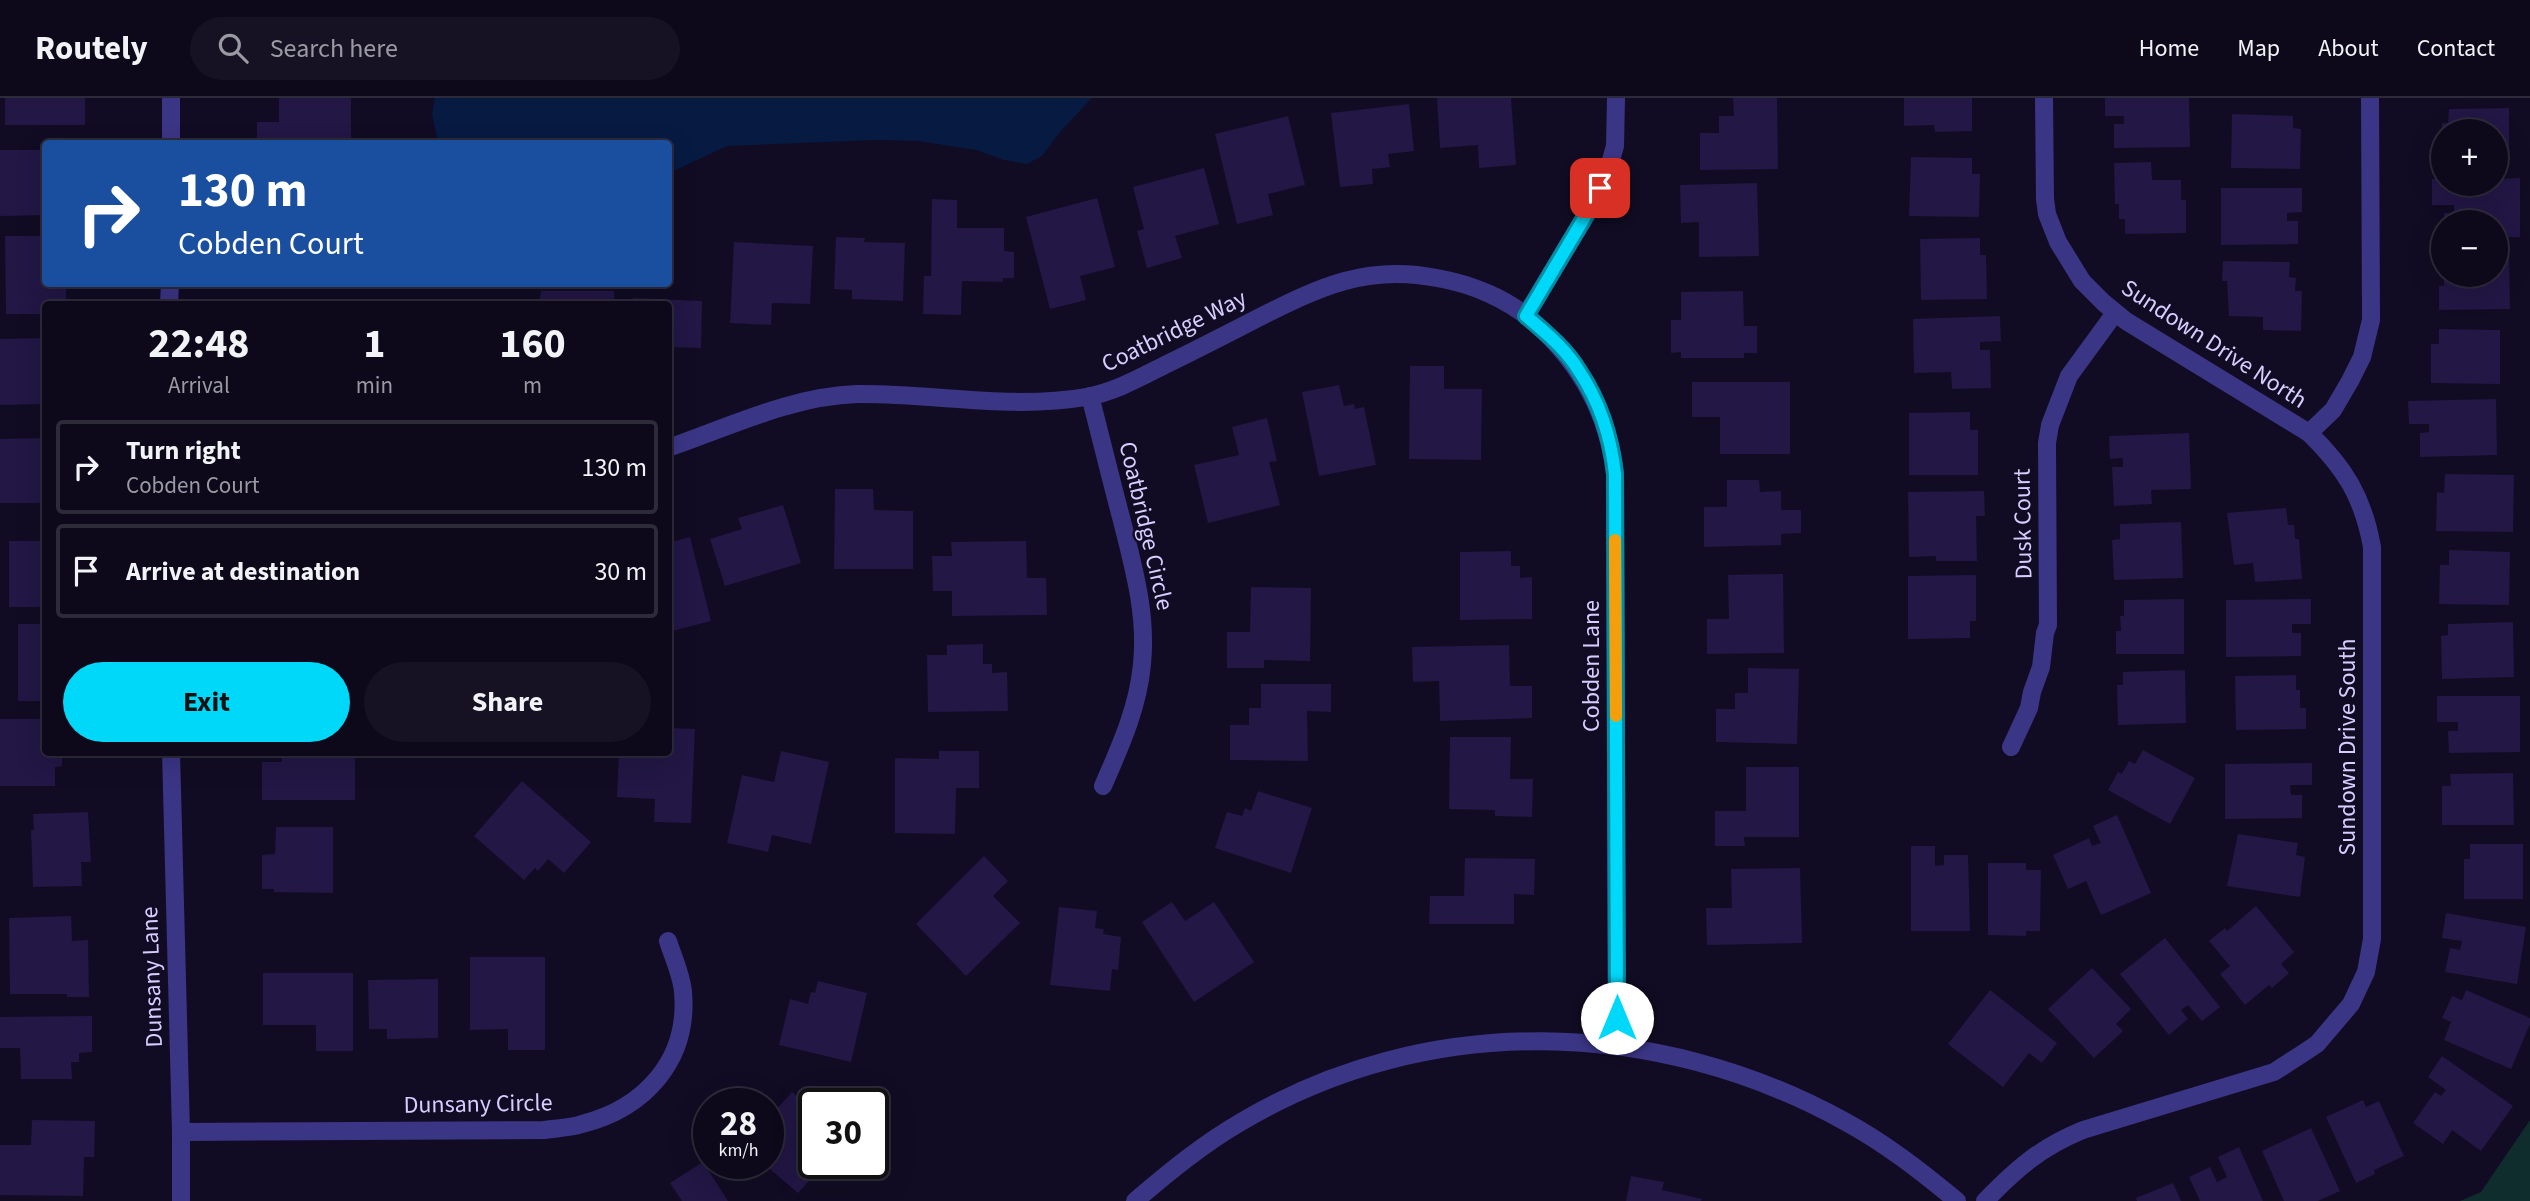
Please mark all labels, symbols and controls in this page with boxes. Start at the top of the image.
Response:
search box [190,17,680,80]
text: Routely [35,25,148,72]
icon: search [214,29,252,67]
text: Search here [270,30,398,67]
text: Home [2139,31,2199,66]
text: Map [2237,31,2280,66]
text: About [2318,31,2379,66]
text: Contact [2417,31,2495,66]
map controls [2431,119,2508,287]
button: + [2431,119,2508,196]
text: 130 m [178,156,307,226]
pin [1570,158,1630,218]
icon: right [63,168,154,259]
icon: arrive [1581,169,1619,207]
button: − [2431,210,2508,287]
text: Cobden Court [178,221,364,267]
street label: Sundown Drive North [2114,271,2314,417]
street label: Coatbridge Way [1096,281,1252,381]
text: 22:48 [148,314,250,374]
text: 1 [363,314,385,374]
text: 160 [499,314,566,374]
text: Arrival [168,369,230,402]
text: min [356,369,393,402]
text: m [523,369,542,402]
text: Turn right [126,432,241,469]
street label: Coatbridge Circle [1110,438,1182,614]
icon: right [67,448,105,486]
text: 130 m [581,449,647,486]
street label: Dusk Court [2005,468,2041,580]
text: Cobden Court [126,469,260,502]
icon: arrive [67,552,105,590]
text: Arrive at destination [126,553,360,590]
text: 30 m [594,553,647,590]
street label: Cobden Lane [1574,600,1609,732]
street label: Sundown Drive South [2330,638,2365,856]
button: Exit [63,662,350,742]
button: Share [364,662,651,742]
street label: Dunsany Lane [132,906,172,1048]
position arrow [1580,981,1654,1055]
street label: Dunsany Circle [403,1085,553,1123]
speed limit sign: 30 [798,1088,889,1179]
text: 28 [720,1099,757,1149]
text: km/h [719,1138,758,1163]

